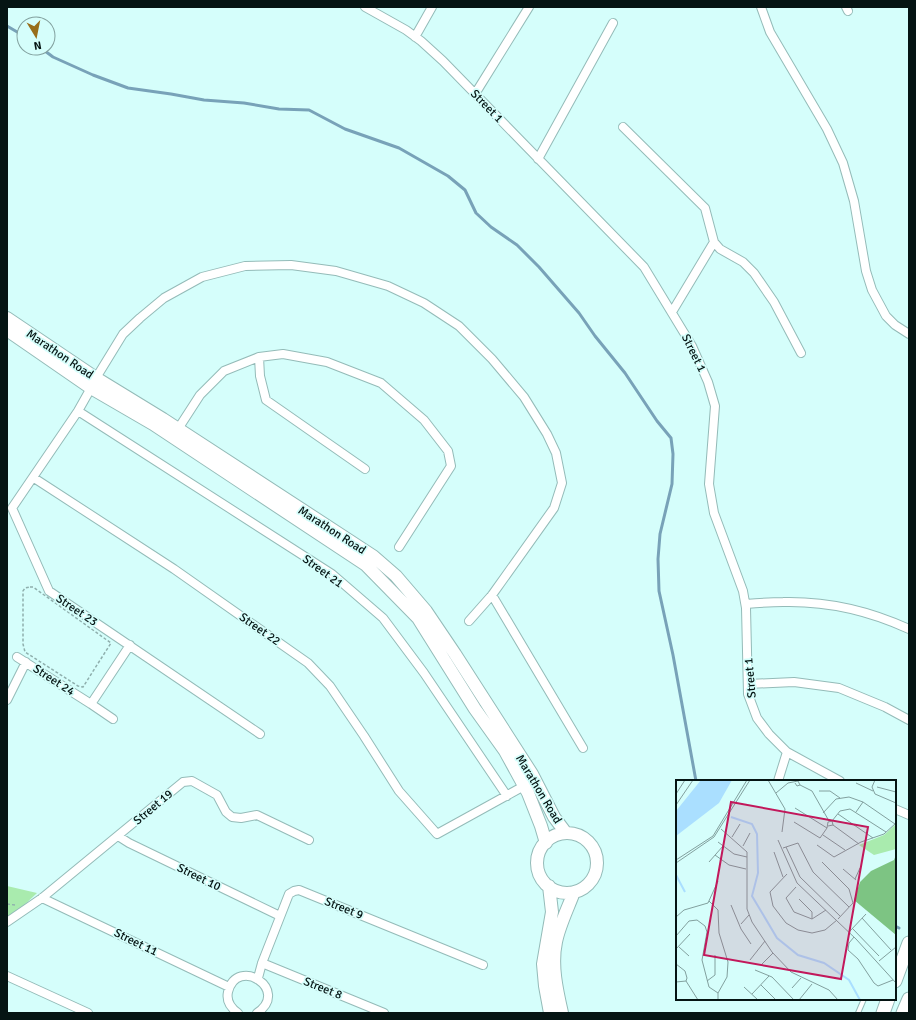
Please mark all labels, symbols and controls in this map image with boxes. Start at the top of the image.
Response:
north arrow [16,16,56,56]
text: N [33,38,43,52]
street label: Street 1 [467,87,506,126]
street label: Marathon Road [23,326,96,382]
street label: Street 1 [678,332,709,375]
street label: Marathon Road [295,503,368,558]
street label: Street 21 [299,552,346,591]
street label: Street 23 [53,591,100,630]
street label: Street 22 [236,610,283,649]
street label: Street 1 [741,657,760,699]
street label: Street 24 [30,661,78,700]
street label: Marathon Road [512,752,565,827]
inset map [676,780,896,1000]
street label: Street 19 [131,787,176,828]
street label: Street 10 [174,860,223,894]
street label: Street 9 [322,894,365,923]
street label: Street 11 [111,925,160,959]
street label: Street 8 [301,974,344,1003]

